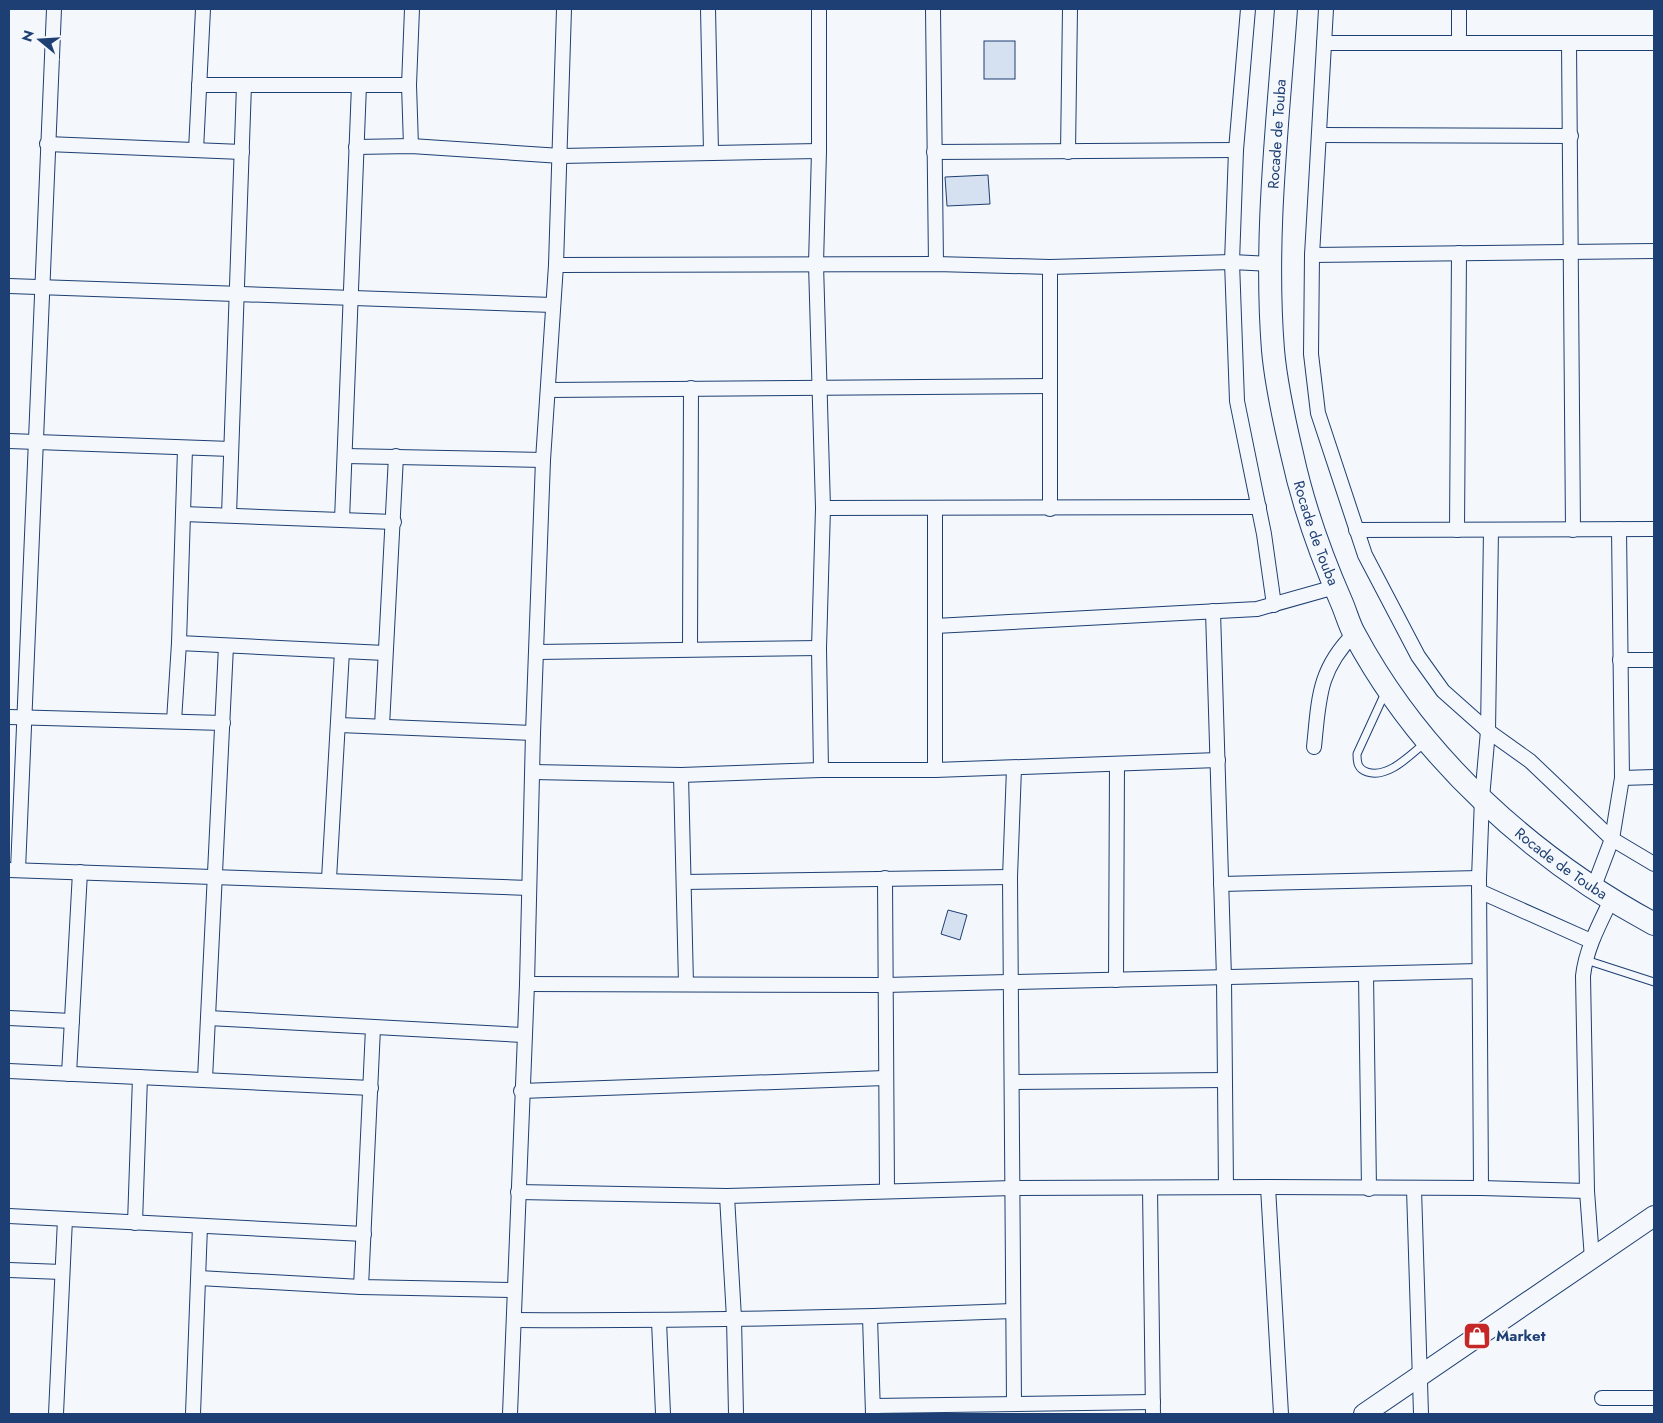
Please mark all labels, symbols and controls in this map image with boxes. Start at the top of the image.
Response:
north arrow [15,15,65,65]
text: N [16,28,39,44]
street label: Rocade de Touba [1262,78,1292,190]
street label: Rocade de Touba [1288,478,1344,589]
street label: Rocade de Touba [1510,822,1612,905]
shop icon: Market [1462,1321,1492,1351]
place label: Market [1496,1325,1546,1347]

